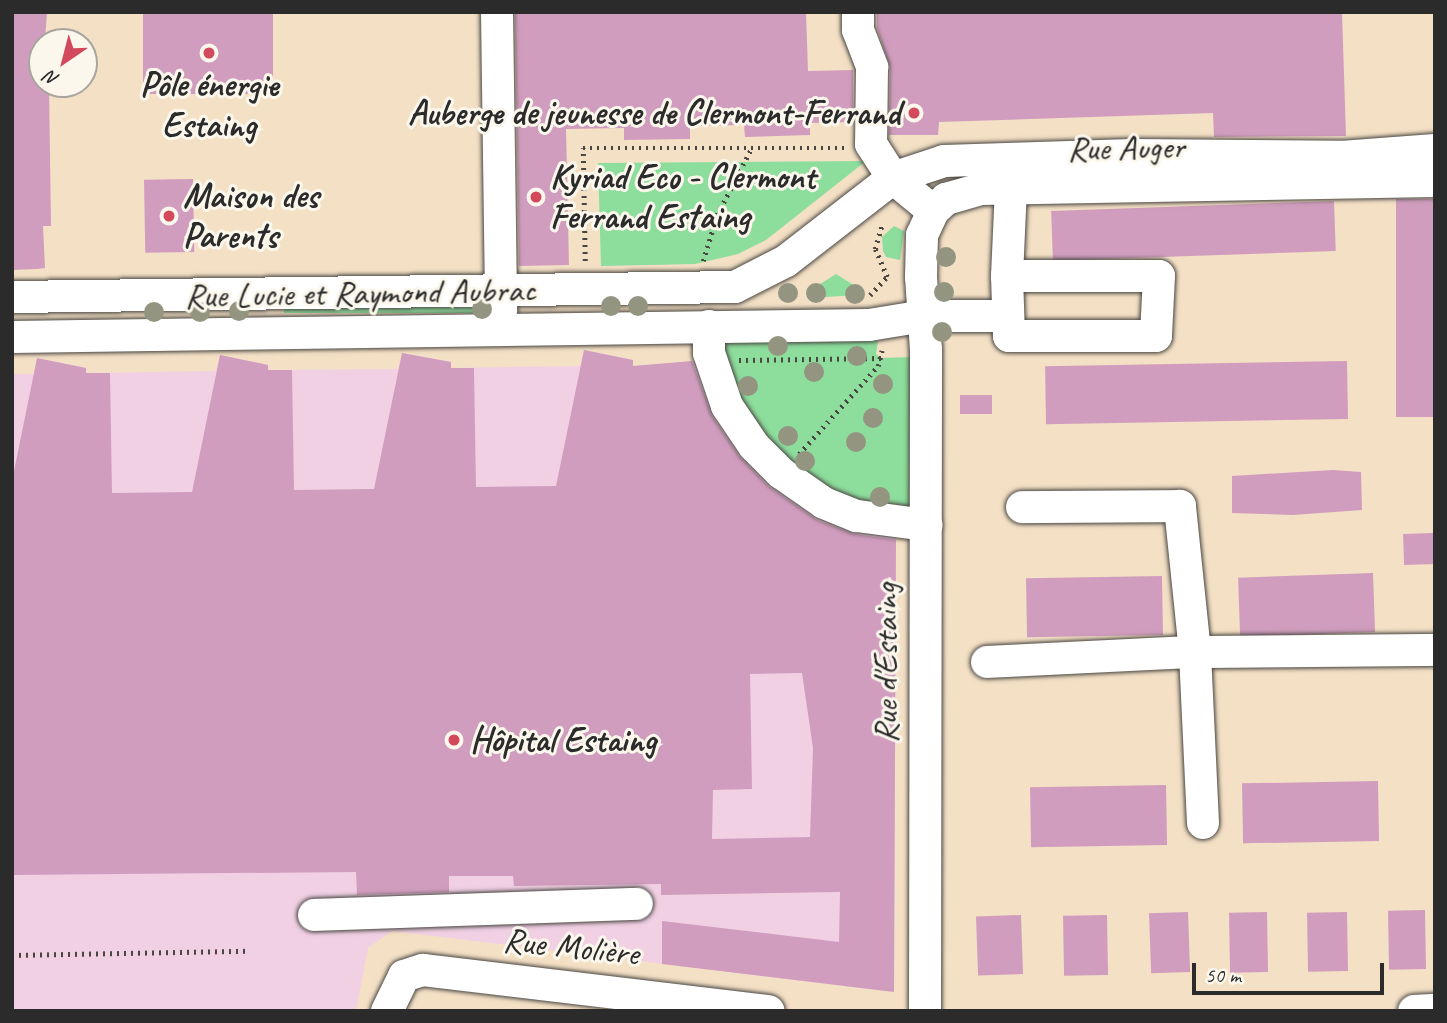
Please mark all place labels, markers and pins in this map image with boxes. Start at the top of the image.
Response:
marker: Pôle énergie Estaing [201,45,217,61]
place label: Pôle énergie Estaing [140,64,278,146]
place label: Auberge de jeunesse de Clermont-Ferrand [408,92,900,134]
marker: Auberge de jeunesse de Clermont-Ferrand [906,105,922,121]
place label: Kyriad Eco - Clermont Ferrand Estaing [550,156,815,238]
place label: Maison des Parents [183,175,318,257]
marker: Kyriad Eco - Clermont Ferrand Estaing [528,189,544,205]
marker: Maison des Parents [161,208,177,224]
place label: Hôpital Estaing [470,719,657,761]
marker: Hôpital Estaing [444,730,464,750]

